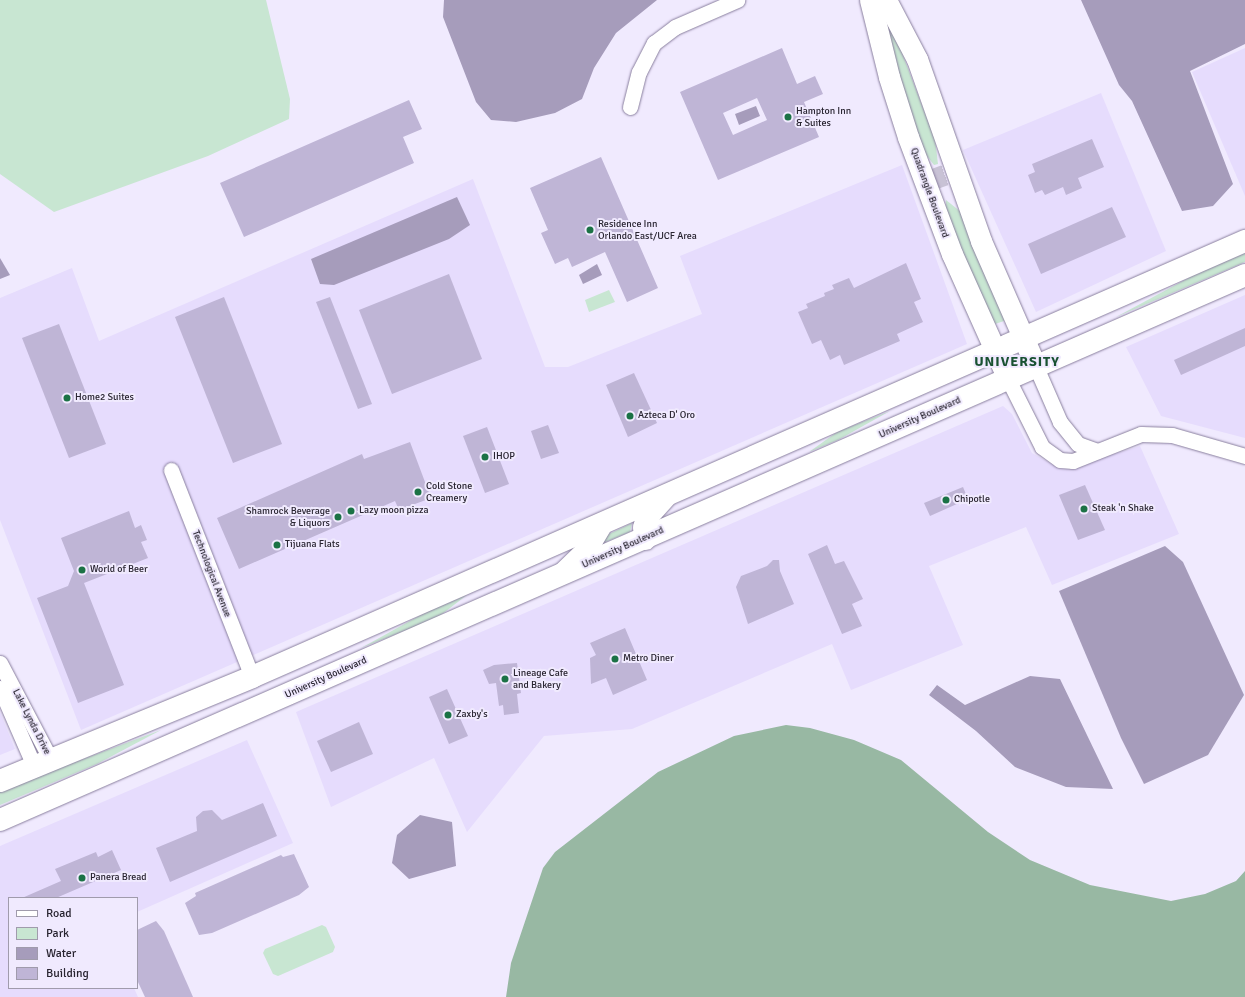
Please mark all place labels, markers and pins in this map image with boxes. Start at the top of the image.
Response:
place label: Hampton Inn & Suites [796,105,851,128]
marker: Hampton Inn & Suites [783,112,793,122]
place label: Residence Inn Orlando East/UCF Area [598,218,697,242]
marker: Residence Inn Orlando East/UCF Area [585,225,595,235]
place label: Home2 Suites [75,392,134,404]
marker: Home2 Suites [62,393,72,403]
place label: Azteca D' Oro [638,410,695,422]
marker: Azteca D' Oro [625,411,635,421]
place label: IHOP [493,451,515,463]
marker: IHOP [480,452,490,462]
place label: Cold Stone Creamery [426,480,472,504]
marker: Cold Stone Creamery [413,487,423,497]
place label: Chipotle [954,494,990,506]
marker: Chipotle [941,495,951,505]
place label: Steak 'n Shake [1092,503,1154,515]
marker: Steak 'n Shake [1079,504,1089,514]
place label: Shamrock Beverage & Liquors [246,505,330,528]
place label: Lazy moon pizza [359,505,429,517]
marker: Lazy moon pizza [346,506,356,516]
marker: Shamrock Beverage & Liquors [333,512,343,522]
place label: Tijuana Flats [285,539,340,551]
marker: Tijuana Flats [272,540,282,550]
place label: World of Beer [90,564,148,576]
marker: World of Beer [77,565,87,575]
place label: Metro Diner [623,653,674,665]
marker: Metro Diner [610,654,620,664]
place label: Lineage Cafe and Bakery [513,667,568,690]
marker: Lineage Cafe and Bakery [500,674,510,684]
place label: Zaxby's [456,709,488,721]
marker: Zaxby's [443,710,453,720]
place label: Panera Bread [90,872,147,884]
marker: Panera Bread [77,873,87,883]

